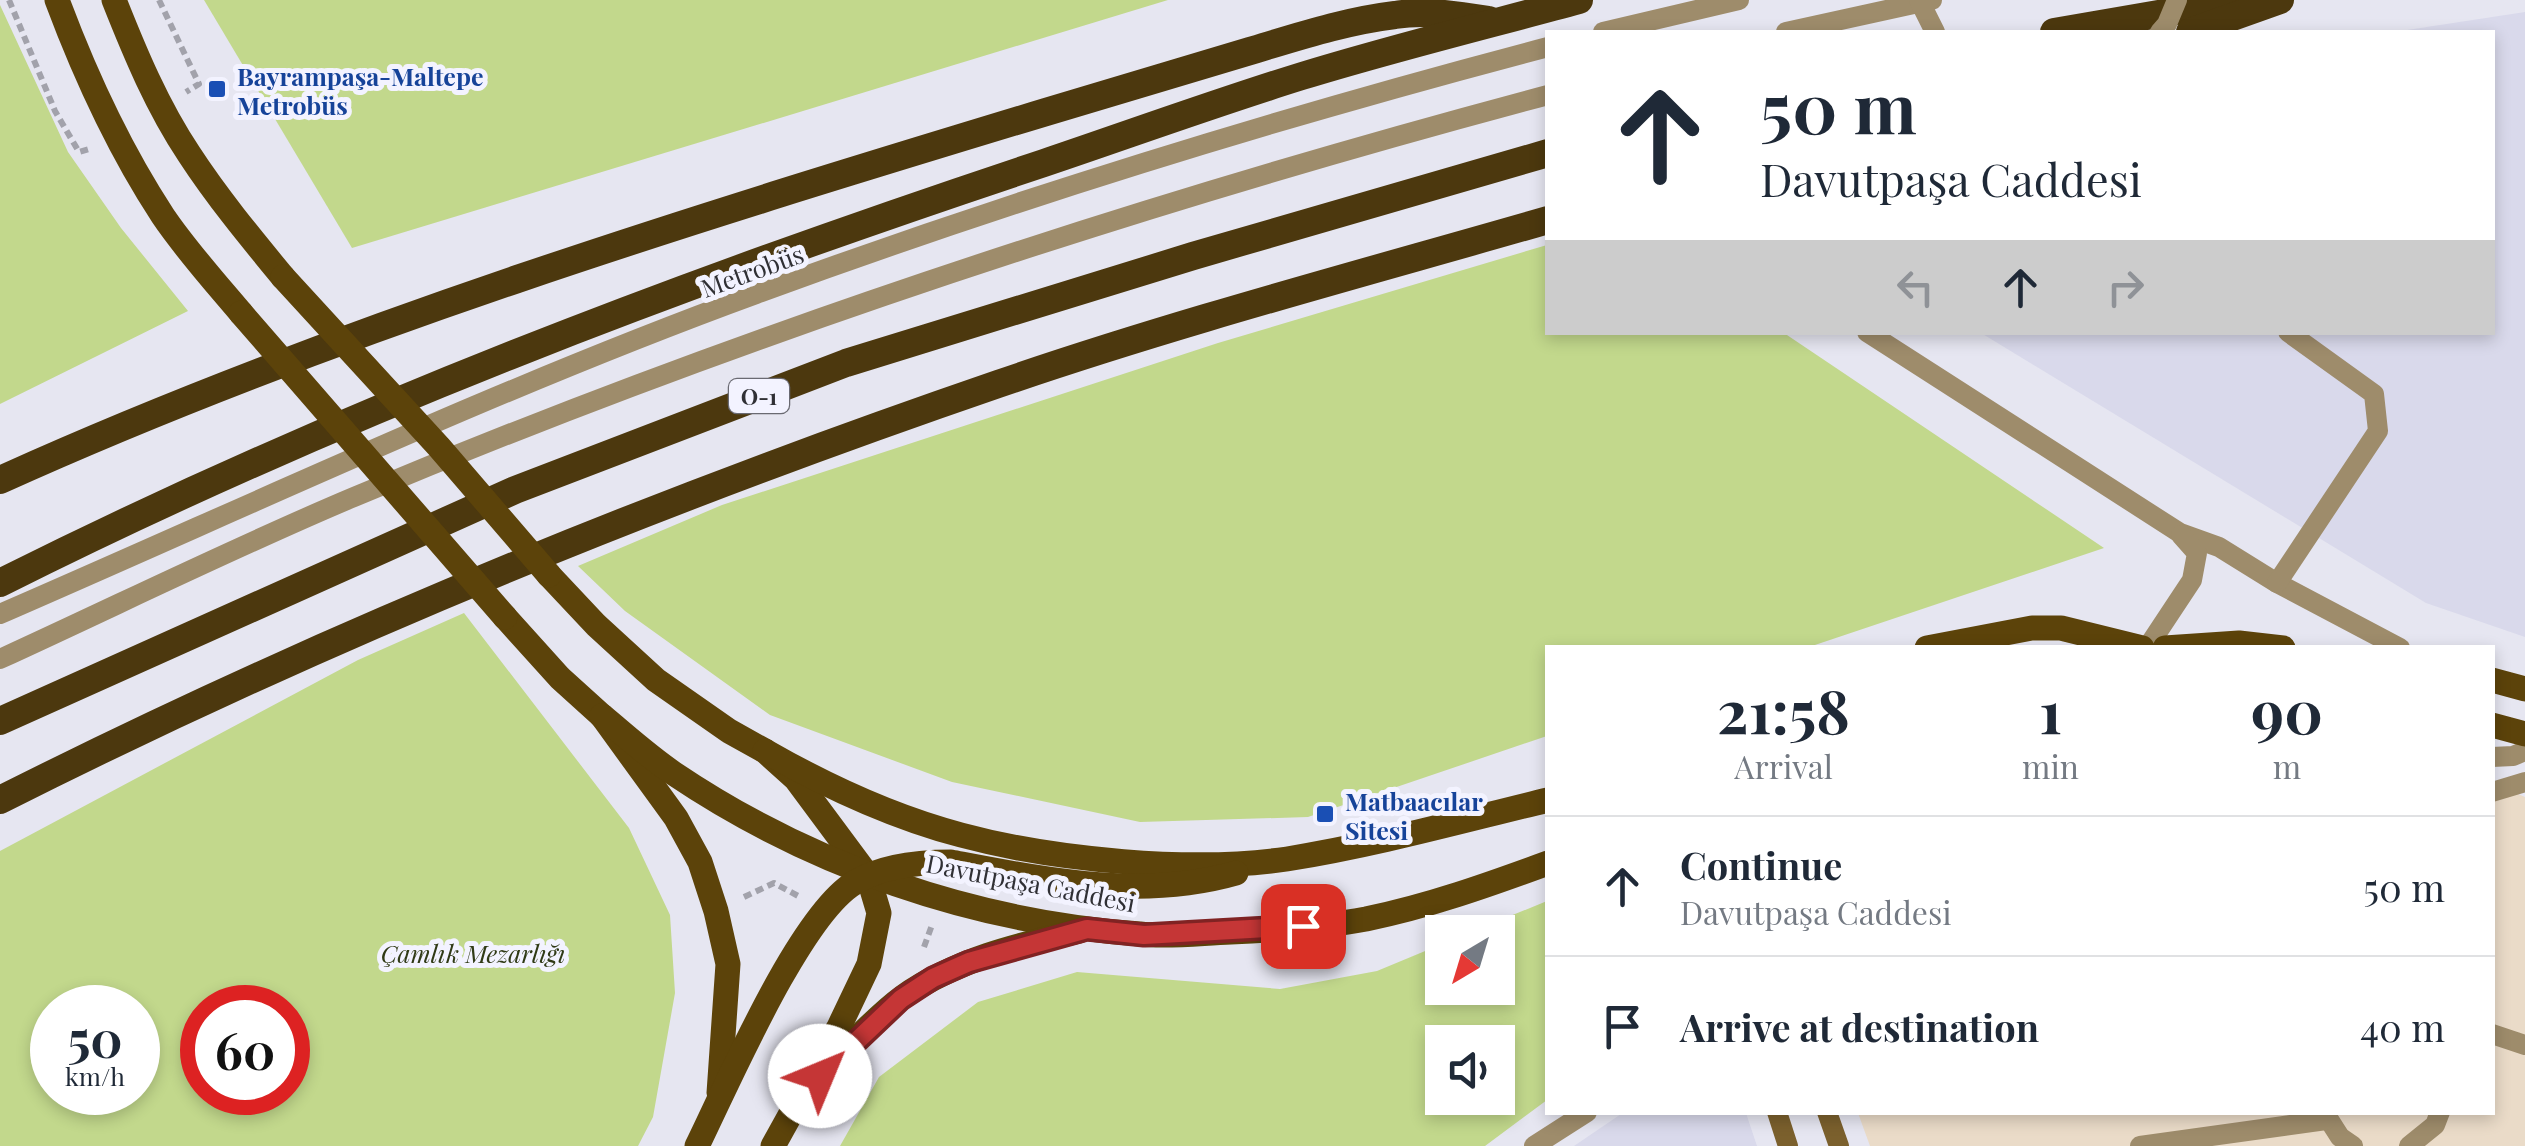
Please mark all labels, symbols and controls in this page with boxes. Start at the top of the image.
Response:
text: 50 m [1760,58,1917,152]
place label: Bayrampaşa-Maltepe Metrobüs [237,59,484,121]
icon: ahead [1595,70,1725,200]
marker: Bayrampaşa-Maltepe Metrobüs [206,78,228,100]
text: Davutpaşa Caddesi [1760,148,2142,208]
street label: Metrobüs [696,236,808,304]
icon: left [1888,260,1943,315]
icon: ahead [1993,260,2048,315]
icon: right [2098,260,2153,315]
road number: O-1 [729,379,789,413]
text: 21:58 [1717,669,1850,749]
text: 1 [2039,669,2062,749]
text: 90 [2251,669,2323,749]
text: Arrival [1734,744,1833,787]
text: min [2022,744,2079,787]
text: m [2273,744,2301,787]
place label: Matbaacılar Sitesi [1345,784,1483,846]
marker: Matbaacılar Sitesi [1314,803,1336,825]
text: Continue [1680,839,1842,890]
street label: Davutpaşa Caddesi [924,846,1138,918]
icon: ahead [1595,859,1650,914]
text: 50 m [2363,861,2445,912]
pin [1261,884,1346,969]
text: Davutpaşa Caddesi [1680,890,1952,933]
icon: arrive [1276,899,1331,954]
north arrow [1425,915,1515,1005]
map controls [1425,915,1515,1115]
park label: Çamlık Mezarlığı [381,936,565,969]
speed limit sign: 60 [180,985,310,1115]
icon: arrive [1595,999,1650,1054]
text: Arrive at destination [1680,1001,2039,1052]
text: 40 m [2360,1001,2445,1052]
text: 50 [67,1004,123,1071]
position arrow [768,1024,872,1128]
button: sound [1425,1025,1515,1115]
text: km/h [65,1059,125,1092]

